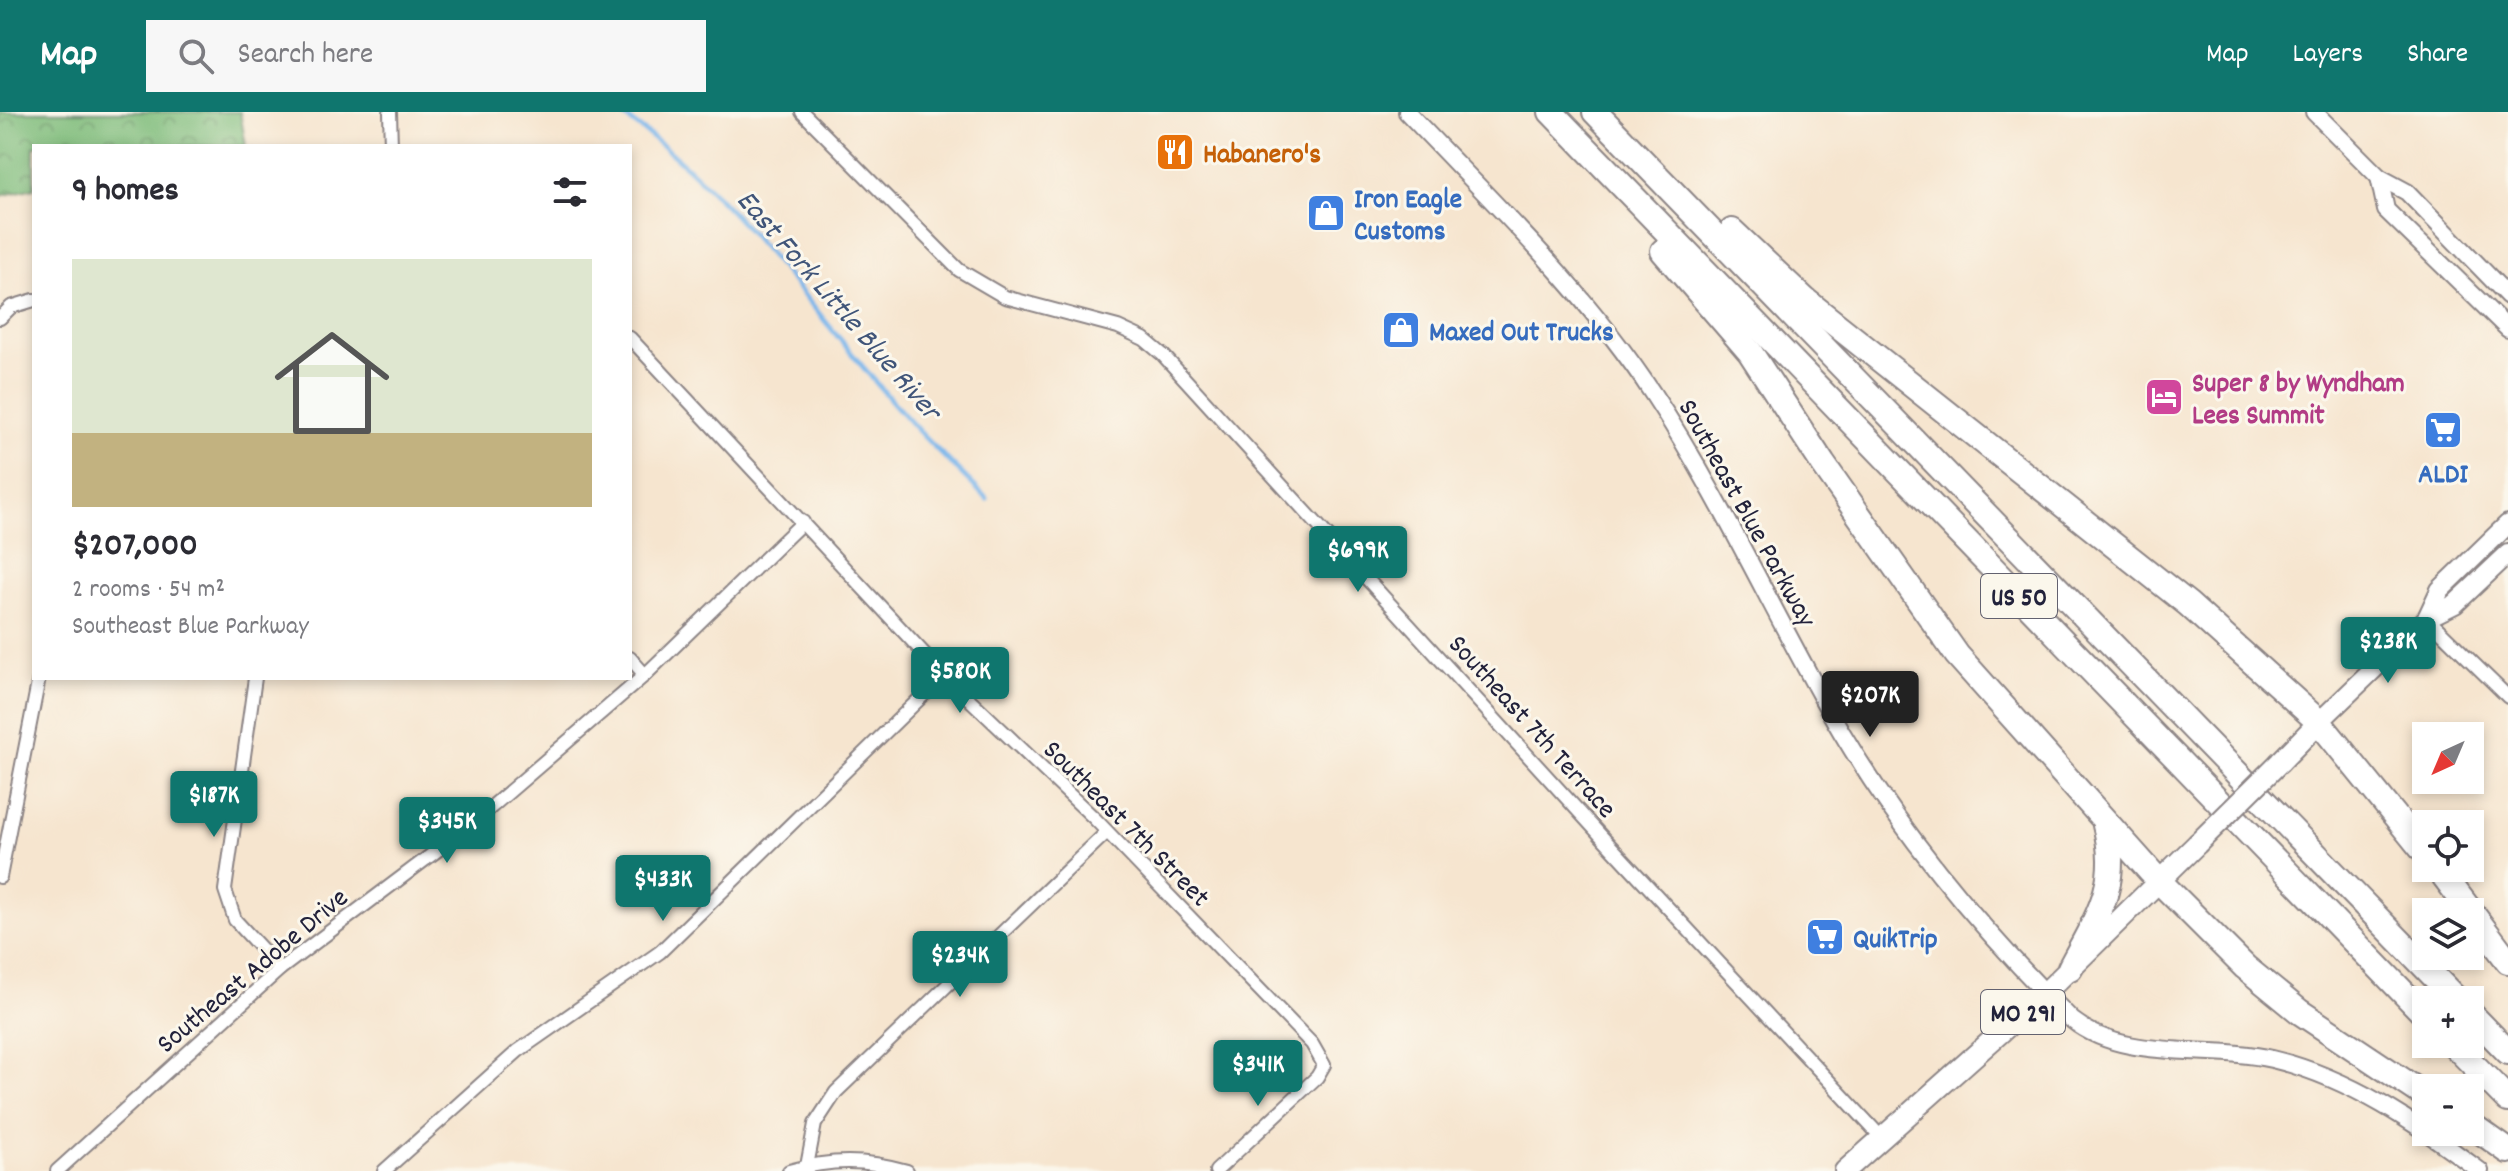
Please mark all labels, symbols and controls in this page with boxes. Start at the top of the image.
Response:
search box [146,20,706,92]
text: Map [40,29,98,84]
icon: search [174,34,218,78]
text: Search here [238,35,373,78]
text: Map [2206,36,2249,76]
text: Layers [2293,36,2363,76]
text: Share [2407,36,2468,76]
restaurant icon: Habanero's [1154,131,1196,173]
place label: Habanero's [1203,137,1321,177]
text: 9 homes [72,168,179,217]
icon: filters [548,170,592,214]
water label: East Fork Little Blue River [724,182,951,434]
place label: Iron Eagle Customs [1354,182,1462,254]
shop icon: Iron Eagle Customs [1305,192,1347,234]
shop icon: Maxed Out Trucks [1380,309,1422,351]
icon: home [260,311,404,455]
place label: Maxed Out Trucks [1429,315,1614,355]
place label: Super 8 by Wyndham Lees Summit [2192,366,2405,438]
hotel icon: Super 8 by Wyndham Lees Summit [2143,376,2185,418]
street label: Southeast Blue Parkway [1665,393,1824,636]
supermarket icon: ALDI [2422,409,2464,451]
place label: ALDI [2418,457,2468,497]
text: $207,000 [72,523,198,572]
pin: $699K [1302,526,1414,594]
text: $699K [1327,533,1389,570]
text: 2 rooms · 54 m² [72,572,225,609]
road number: US 50 [1981,574,2057,618]
text: Southeast Blue Parkway [72,609,309,646]
pin: $238K [2332,617,2444,685]
text: $238K [2359,624,2417,661]
street label: Southeast 7th Terrace [1437,628,1624,829]
pin: $580K [904,647,1016,715]
text: $580K [929,654,991,691]
pin: $207K [1814,671,1926,739]
text: $207K [1840,678,1900,715]
north arrow [2412,722,2484,794]
map controls [2412,722,2484,1146]
street label: Southeast 7th Street [1032,733,1217,918]
pin: $187K [158,771,270,839]
text: $187K [188,778,240,815]
pin: $345K [391,797,503,865]
text: $345K [417,804,477,841]
button: locate [2412,810,2484,882]
pin: $433K [607,855,719,923]
text: $433K [633,862,693,899]
street label: Southeast Adobe Drive [150,880,359,1065]
button: layers [2412,898,2484,970]
supermarket icon: QuikTrip [1804,916,1846,958]
place label: QuikTrip [1853,922,1938,962]
pin: $234K [904,931,1016,999]
text: $234K [931,938,989,975]
button: + [2412,986,2484,1058]
road number: MO 291 [1981,990,2065,1034]
pin: $341K [1202,1040,1314,1108]
text: $341K [1231,1047,1285,1084]
button: − [2412,1074,2484,1146]

